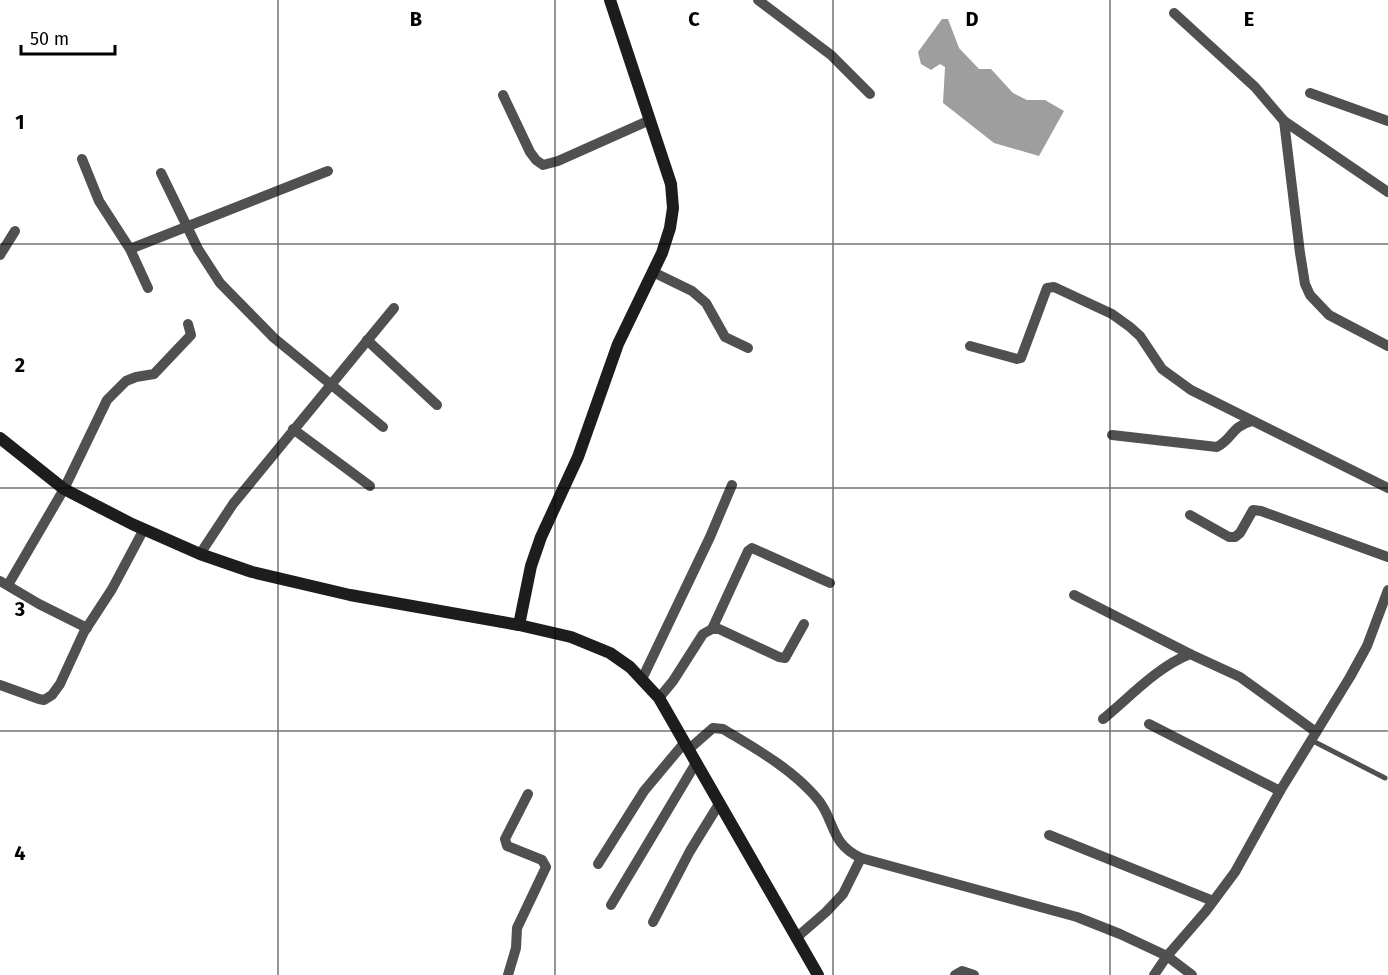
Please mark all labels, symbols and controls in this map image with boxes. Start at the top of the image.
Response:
text: B [410,7,422,31]
text: C [688,7,700,31]
text: D [965,7,979,31]
text: E [1244,7,1254,31]
scale bar [21,18,116,56]
text: 50 m [30,28,69,50]
text: 1 [15,110,25,134]
text: 2 [15,353,25,377]
text: 3 [14,597,25,621]
text: 4 [14,841,26,865]

